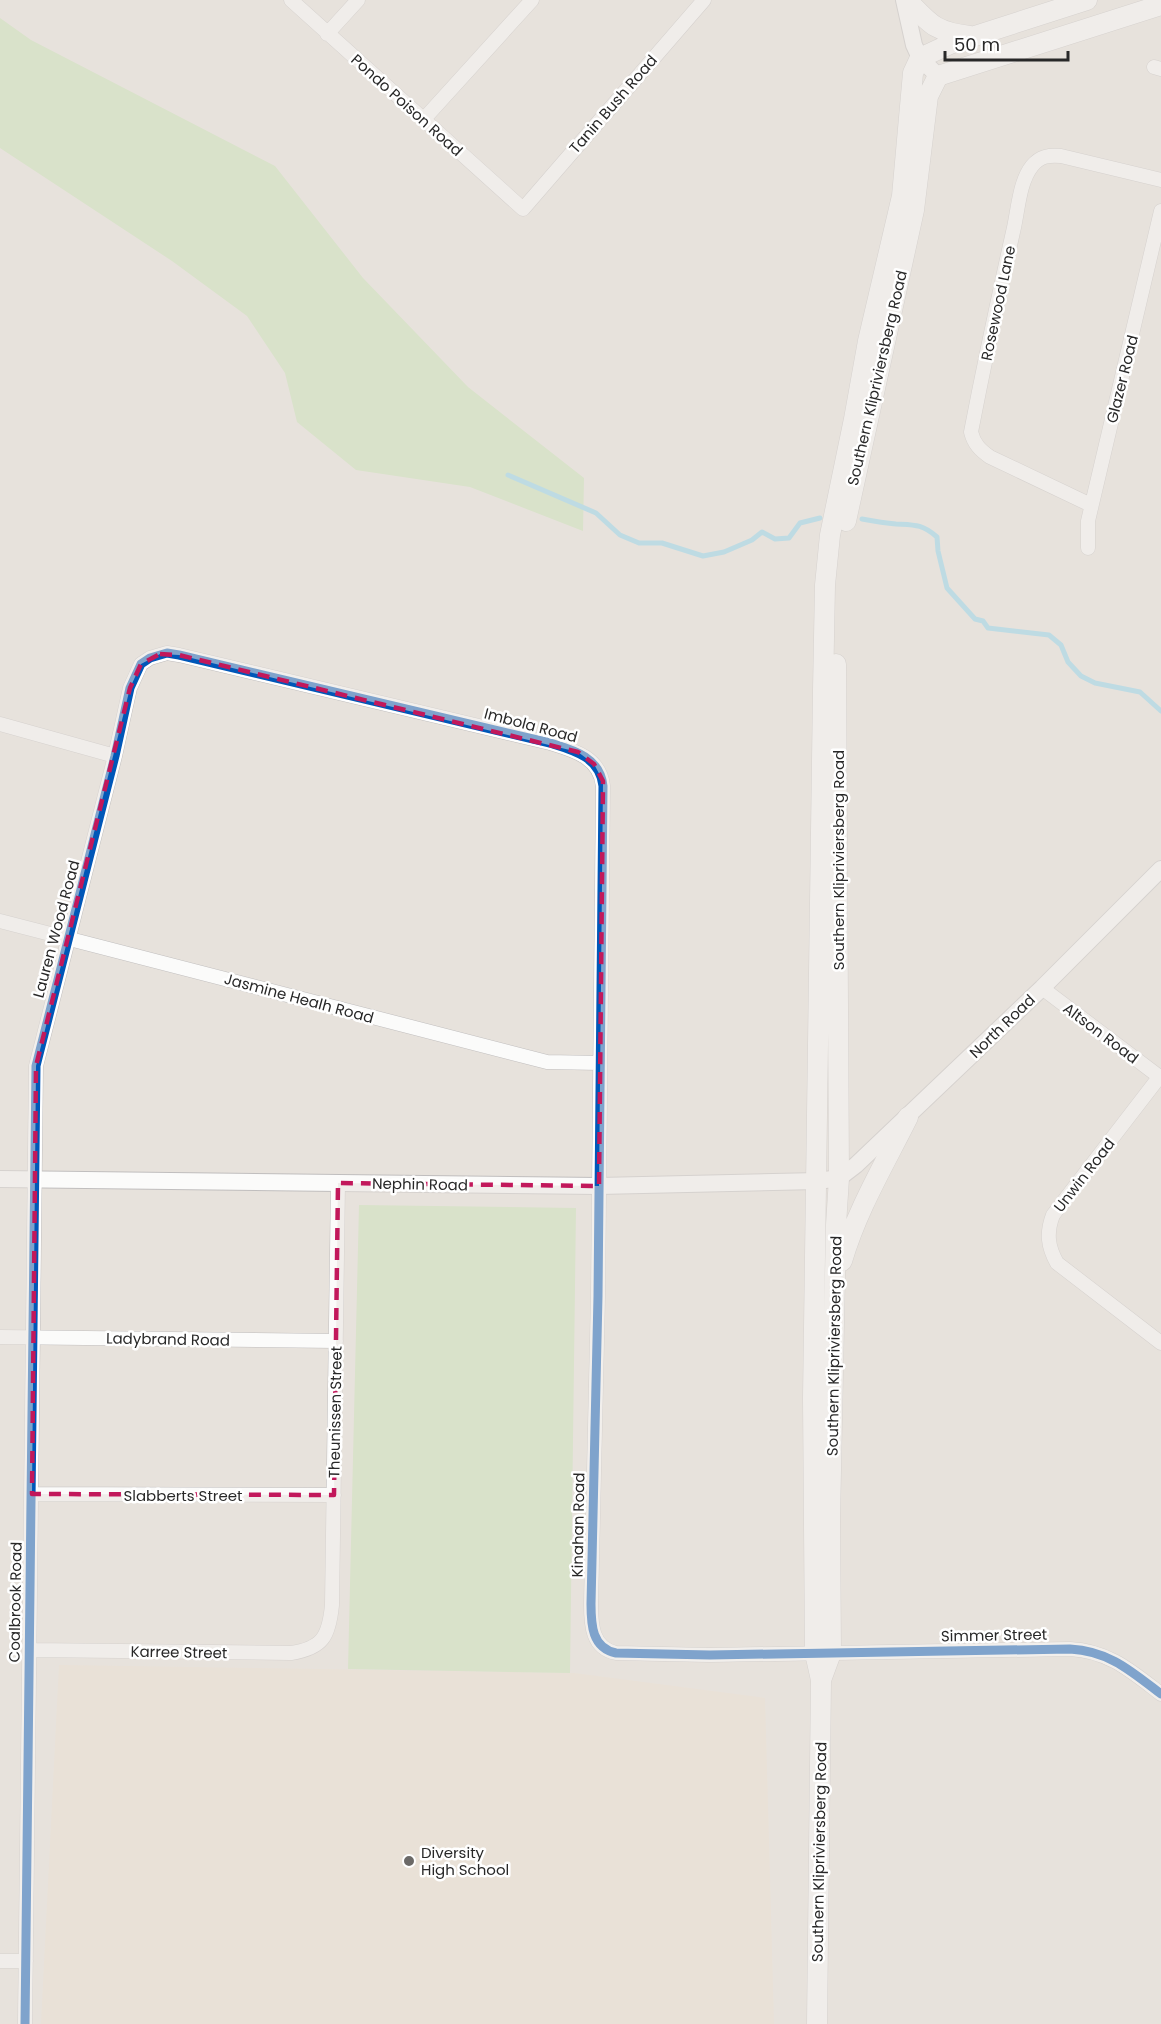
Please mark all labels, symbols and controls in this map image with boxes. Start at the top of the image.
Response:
scale bar [945,24,1068,62]
text: 50 m [954,32,1000,57]
street label: Pondo Poison Road [347,49,467,161]
street label: Tanin Bush Road [564,50,662,158]
street label: Rosewood Lane [976,244,1020,362]
street label: Southern Klipriviersberg Road [842,268,912,488]
street label: Glazer Road [1101,333,1143,425]
street label: Imbola Road [482,702,580,748]
street label: Southern Klipriviersberg Road [828,750,849,970]
street label: Lauren Wood Road [28,858,84,1000]
street label: Jasmine Healh Road [222,968,376,1028]
street label: North Road [965,989,1039,1063]
street label: Altson Road [1059,998,1143,1068]
street label: Unwin Road [1049,1134,1119,1216]
street label: Nephin Road [372,1173,468,1195]
street label: Southern Klipriviersberg Road [822,1236,846,1456]
street label: Ladybrand Road [106,1327,230,1351]
street label: Theunissen Street [323,1346,347,1478]
street label: Kinahan Road [567,1472,589,1578]
street label: Slabberts Street [123,1485,243,1506]
street label: Coalbrook Road [3,1541,27,1663]
street label: Simmer Street [941,1624,1047,1646]
street label: Karree Street [130,1641,228,1663]
street label: Southern Klipriviersberg Road [807,1742,831,1962]
place label: Diversity High School [421,1842,509,1880]
marker: Diversity High School [402,1854,416,1868]

